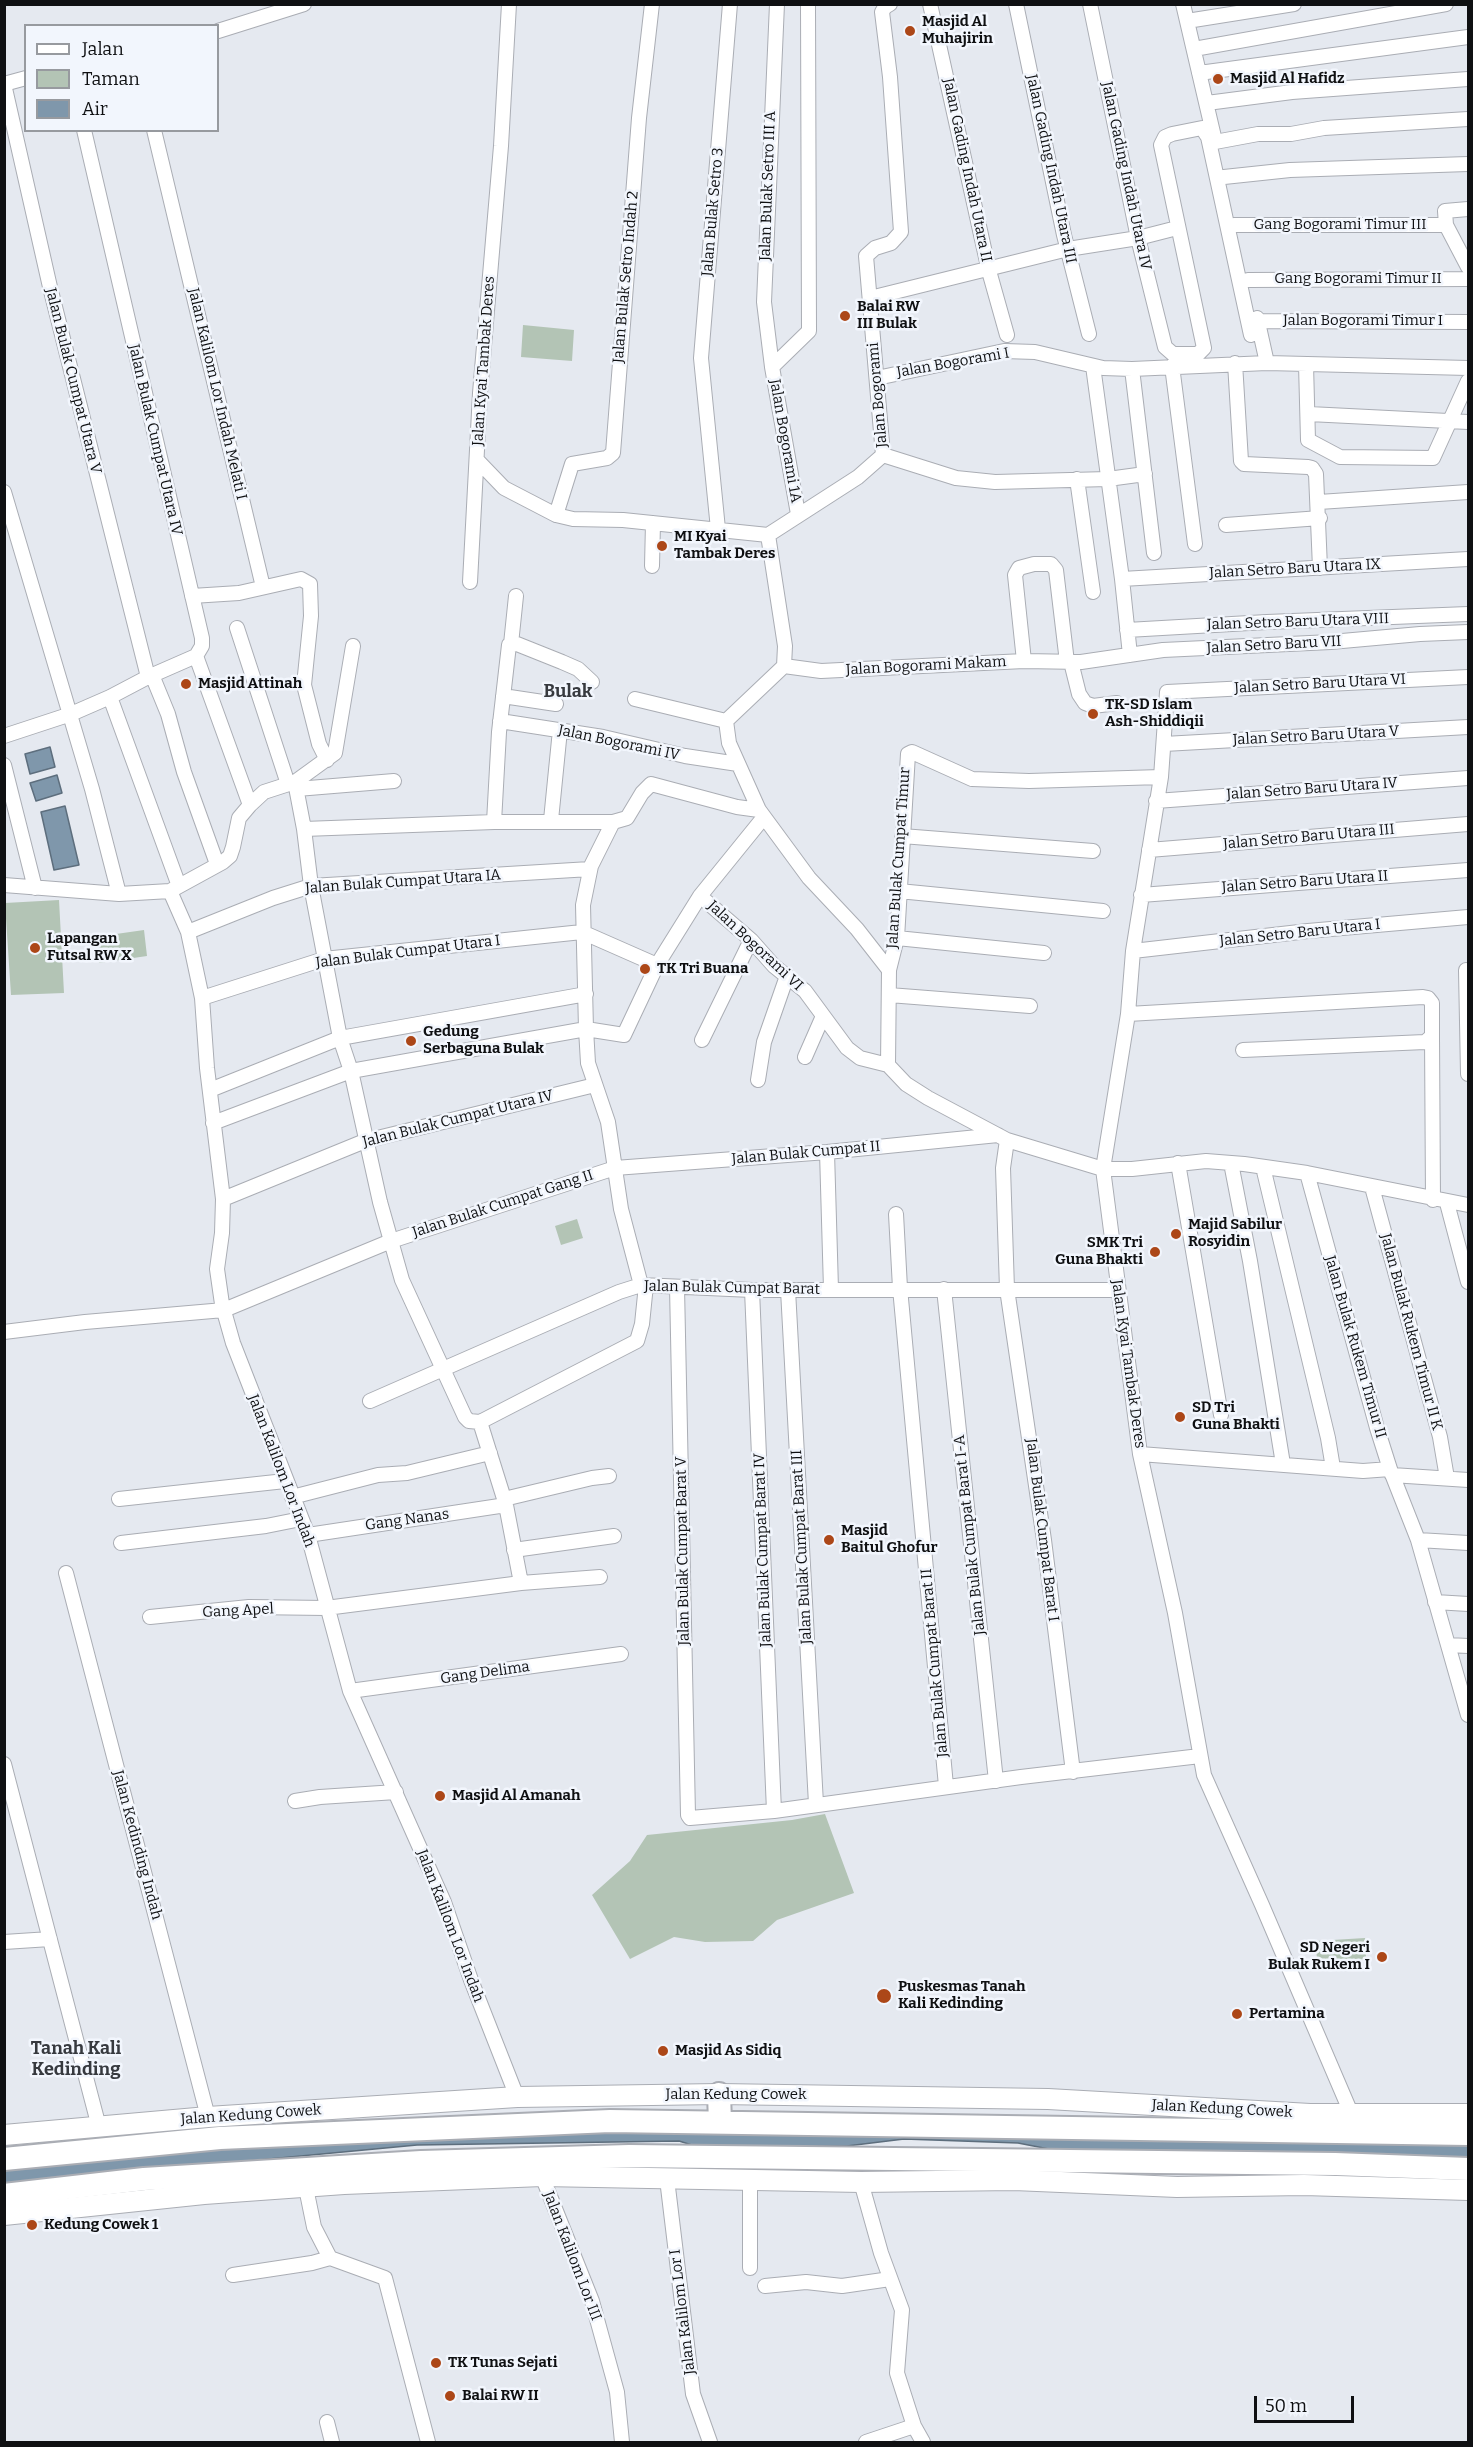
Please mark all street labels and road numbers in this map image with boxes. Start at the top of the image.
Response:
street label: Jalan Gading Indah Utara III [1022,73,1080,265]
street label: Jalan Gading Indah Utara II [939,76,995,264]
street label: Jalan Gading Indah Utara IV [1097,80,1155,272]
street label: Jalan Bulak Setro III A [756,111,780,261]
street label: Jalan Bulak Setro 3 [698,147,728,277]
street label: Jalan Bulak Setro Indah 2 [610,190,642,364]
street label: Gang Bogorami Timur III [1254,216,1426,234]
street label: Gang Bogorami Timur II [1274,270,1442,288]
street label: Jalan Kyai Tambak Deres [469,275,499,447]
street label: Jalan Bulak Cumpat Utara V [41,286,105,476]
street label: Jalan Kalilom Lor Indah Melati I [184,286,250,502]
street label: Jalan Bogorami Timur I [1283,312,1443,330]
street label: Jalan Bogorami [864,342,892,448]
street label: Jalan Bulak Cumpat Utara IV [124,343,186,537]
street label: Jalan Bogorami I [895,344,1011,382]
street label: Jalan Bogorami 1A [765,378,805,504]
street label: Jalan Setro Baru Utara IX [1209,556,1381,582]
street label: Jalan Setro Baru Utara VIII [1207,610,1389,634]
street label: Jalan Setro Baru VII [1206,632,1342,658]
street label: Jalan Bogorami Makam [845,653,1007,679]
street label: Jalan Setro Baru Utara VI [1234,671,1406,697]
street label: Jalan Bogorami IV [556,721,682,765]
street label: Jalan Setro Baru Utara V [1232,723,1400,749]
street label: Jalan Bulak Cumpat Timur [884,767,914,949]
street label: Jalan Setro Baru Utara IV [1226,774,1398,804]
street label: Jalan Setro Baru Utara III [1222,821,1396,853]
street label: Jalan Bulak Cumpat Utara IA [305,866,501,898]
street label: Jalan Setro Baru Utara II [1221,867,1389,897]
street label: Jalan Bogorami VI [704,897,806,995]
street label: Jalan Setro Baru Utara I [1219,916,1381,950]
street label: Jalan Bulak Cumpat Utara I [315,932,501,972]
street label: Jalan Bulak Cumpat Utara IV [361,1087,555,1151]
street label: Jalan Bulak Cumpat II [731,1138,881,1168]
street label: Jalan Bulak Cumpat Gang II [410,1166,596,1242]
street label: Jalan Bulak Rukem Timur II K [1376,1232,1446,1432]
street label: Jalan Bulak Rukem Timur II [1320,1254,1390,1440]
street label: Jalan Bulak Cumpat Barat [644,1277,820,1299]
street label: Jalan Kyai Tambak Deres [1107,1278,1149,1450]
street label: Jalan Kalilom Lor Indah [244,1392,318,1550]
street label: Jalan Bulak Cumpat Barat I-A [951,1434,989,1636]
street label: Jalan Bulak Cumpat Barat I [1022,1437,1062,1623]
street label: Jalan Bulak Cumpat Barat III [788,1449,816,1645]
street label: Jalan Bulak Cumpat Barat IV [751,1453,775,1647]
street label: Jalan Bulak Cumpat Barat V [672,1456,694,1646]
street label: Gang Nanas [364,1505,450,1535]
street label: Jalan Bulak Cumpat Barat II [918,1568,952,1758]
street label: Gang Apel [202,1600,274,1622]
street label: Gang Delima [439,1658,531,1688]
street label: Jalan Kedinding Indah [108,1768,166,1922]
street label: Jalan Kalilom Lor Indah [413,1847,487,2005]
street label: Jalan Kedung Cowek [666,2086,806,2104]
street label: Jalan Kedung Cowek [1151,2096,1293,2122]
street label: Jalan Kedung Cowek [180,2101,322,2129]
street label: Jalan Kalilom Lor III [539,2189,605,2323]
street label: Jalan Kalilom Lor I [666,2248,700,2376]

